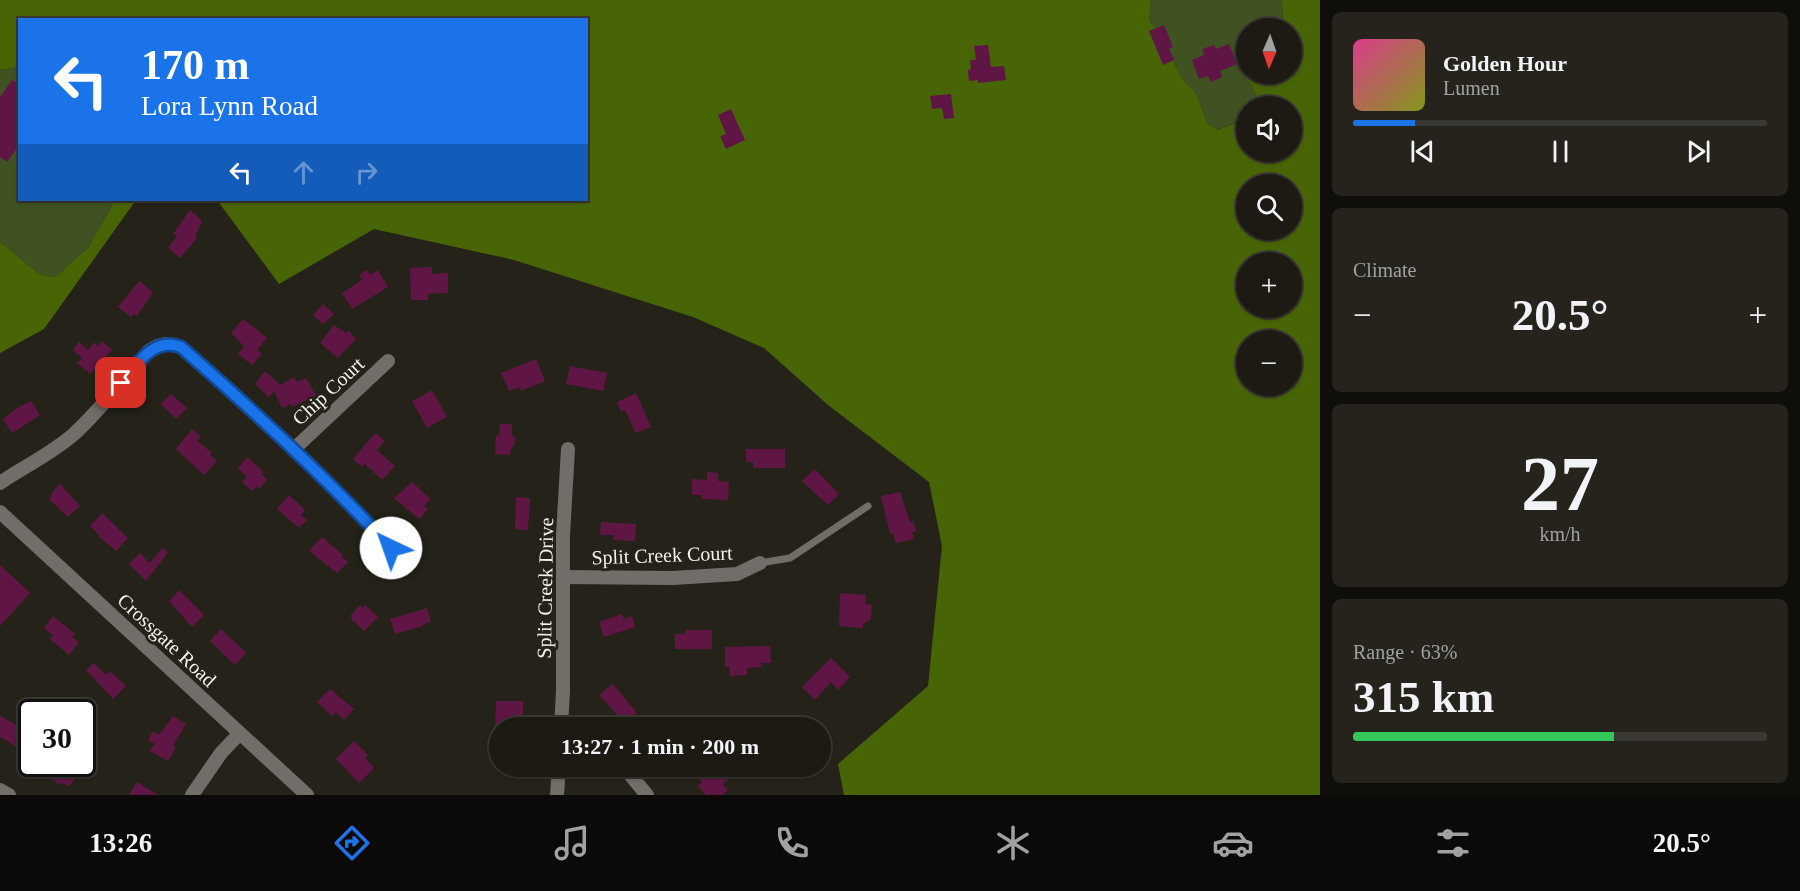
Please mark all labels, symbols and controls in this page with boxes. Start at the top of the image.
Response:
north arrow [1236,18,1302,84]
map controls [1236,18,1302,396]
icon: left [42,42,120,120]
text: 170 m [141,42,250,88]
text: Golden Hour [1443,51,1567,76]
text: Lumen [1443,77,1500,99]
text: Lora Lynn Road [141,91,318,121]
button: sound [1236,96,1302,162]
icon: previous [1406,135,1439,168]
icon: pause [1544,135,1577,168]
icon: next [1682,135,1715,168]
icon: left [224,156,257,189]
icon: ahead [287,156,320,189]
icon: right [350,156,383,189]
button: search [1236,174,1302,240]
button: + [1236,252,1302,318]
text: Climate [1353,259,1416,281]
text: 20.5° [1512,290,1608,340]
text: − [1353,297,1372,333]
text: + [1748,297,1767,333]
button: − [1236,330,1302,396]
street label: Chip Court [288,352,369,430]
pin [95,357,146,408]
icon: arrive [104,366,137,399]
text: 27 [1521,440,1599,527]
position arrow [359,516,423,580]
street label: Split Creek Drive [533,517,558,659]
text: km/h [1539,523,1581,545]
street label: Split Creek Court [591,542,733,569]
street label: Crossgate Road [113,589,221,692]
text: Range · 63% [1353,641,1457,663]
text: 315 km [1353,672,1494,722]
speed limit sign: 30 [18,699,96,777]
text: 13:27 · 1 min · 200 m [561,734,759,759]
icon: directions [331,822,373,864]
icon: music [551,822,593,864]
icon: phone [771,822,813,864]
icon: climate [992,822,1034,864]
icon: car [1212,822,1254,864]
icon: filters [1432,822,1474,864]
text: 13:26 [89,828,152,858]
text: 20.5° [1653,828,1711,858]

